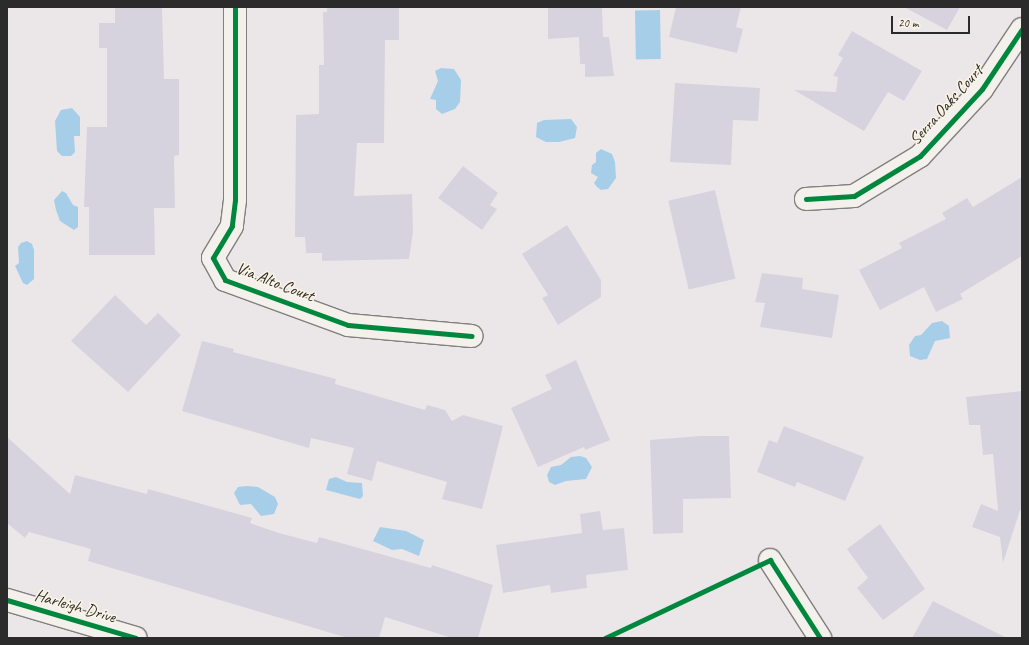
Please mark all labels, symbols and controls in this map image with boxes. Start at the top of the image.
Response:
scale bar [893,8,972,34]
text: 20 m [898,15,918,31]
street label: Serra Oaks Court [905,61,987,149]
street label: Via Alto Court [233,258,317,306]
street label: Harleigh Drive [32,585,118,627]

